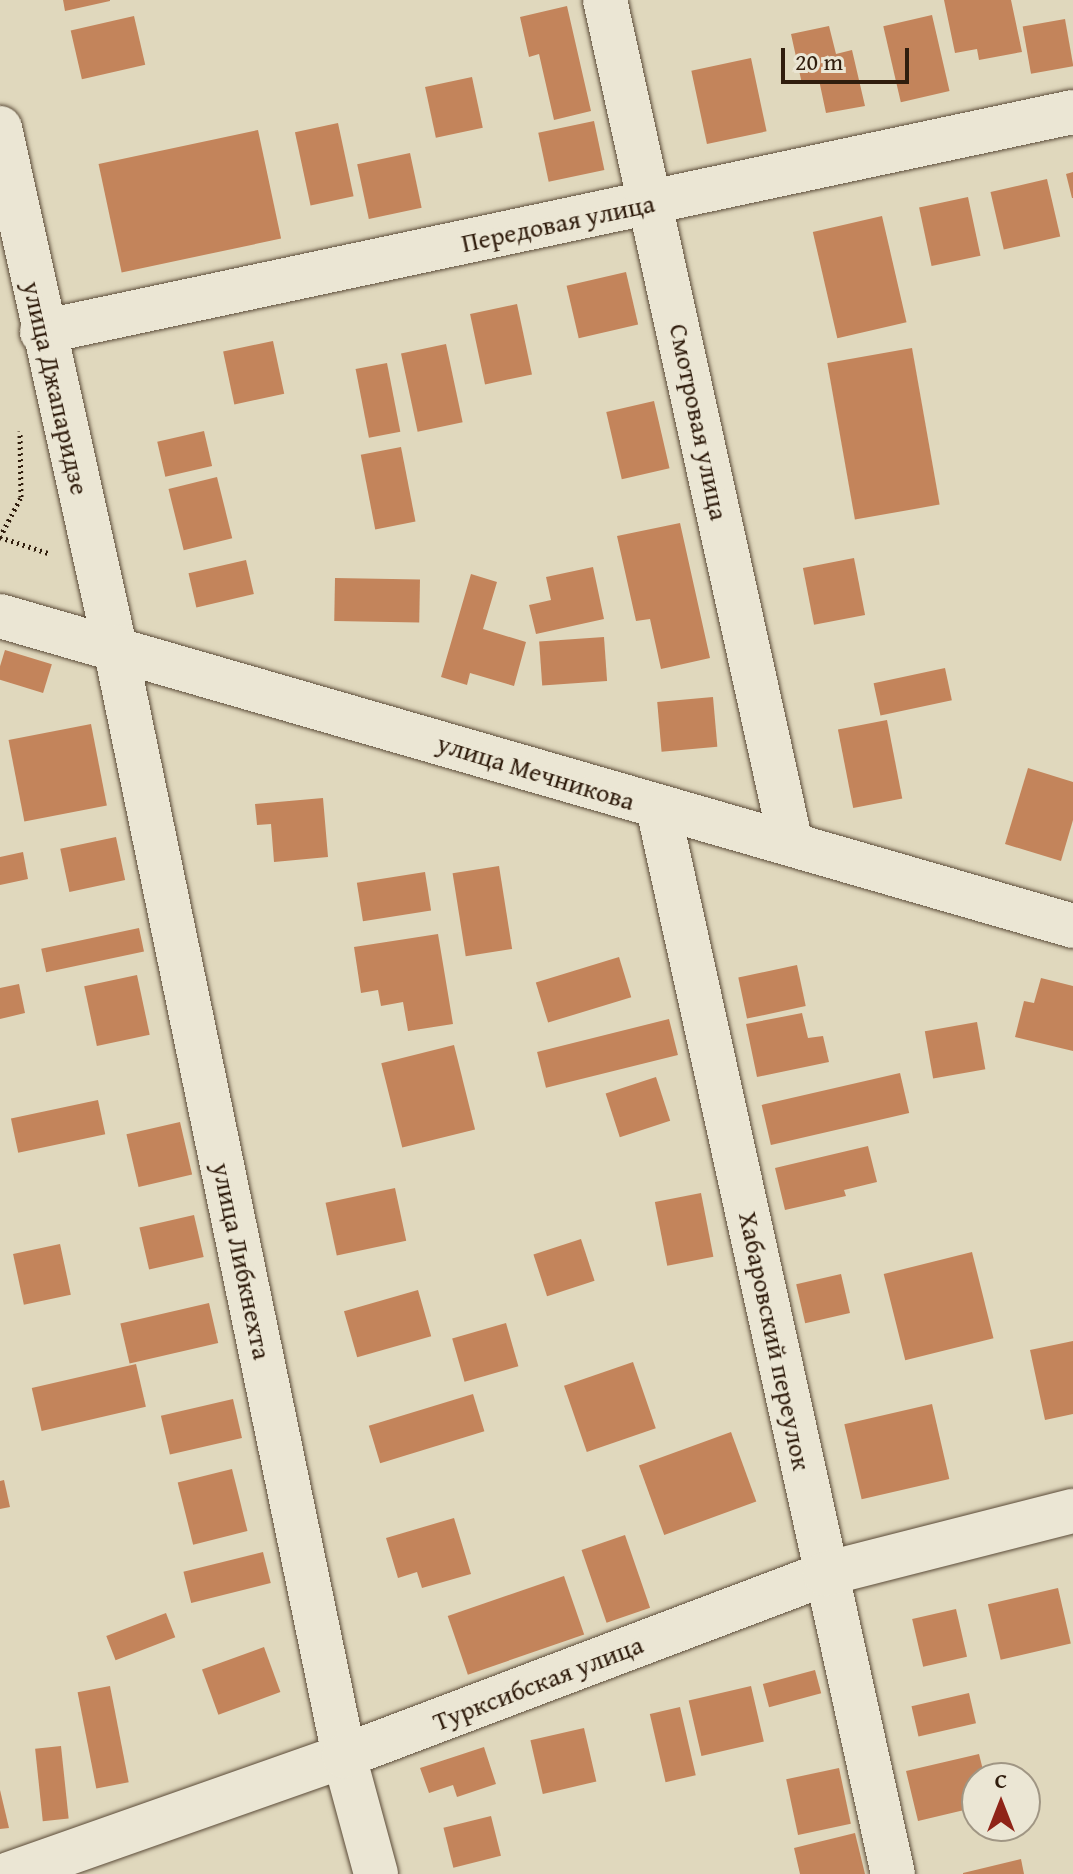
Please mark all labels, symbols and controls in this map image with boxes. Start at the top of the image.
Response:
scale bar [785,32,913,82]
text: 20 m [795,44,843,79]
street label: Передовая улица [459,187,657,259]
street label: улица Джапаридзе [16,278,96,498]
street label: Смотровая улица [663,321,735,523]
street label: улица Мечникова [433,727,639,817]
street label: улица Либкнехта [206,1160,278,1362]
street label: Хабаровский переулок [732,1209,818,1473]
street label: Турксибская улица [429,1629,647,1737]
north arrow [961,1762,1041,1842]
text: С [995,1764,1007,1796]

